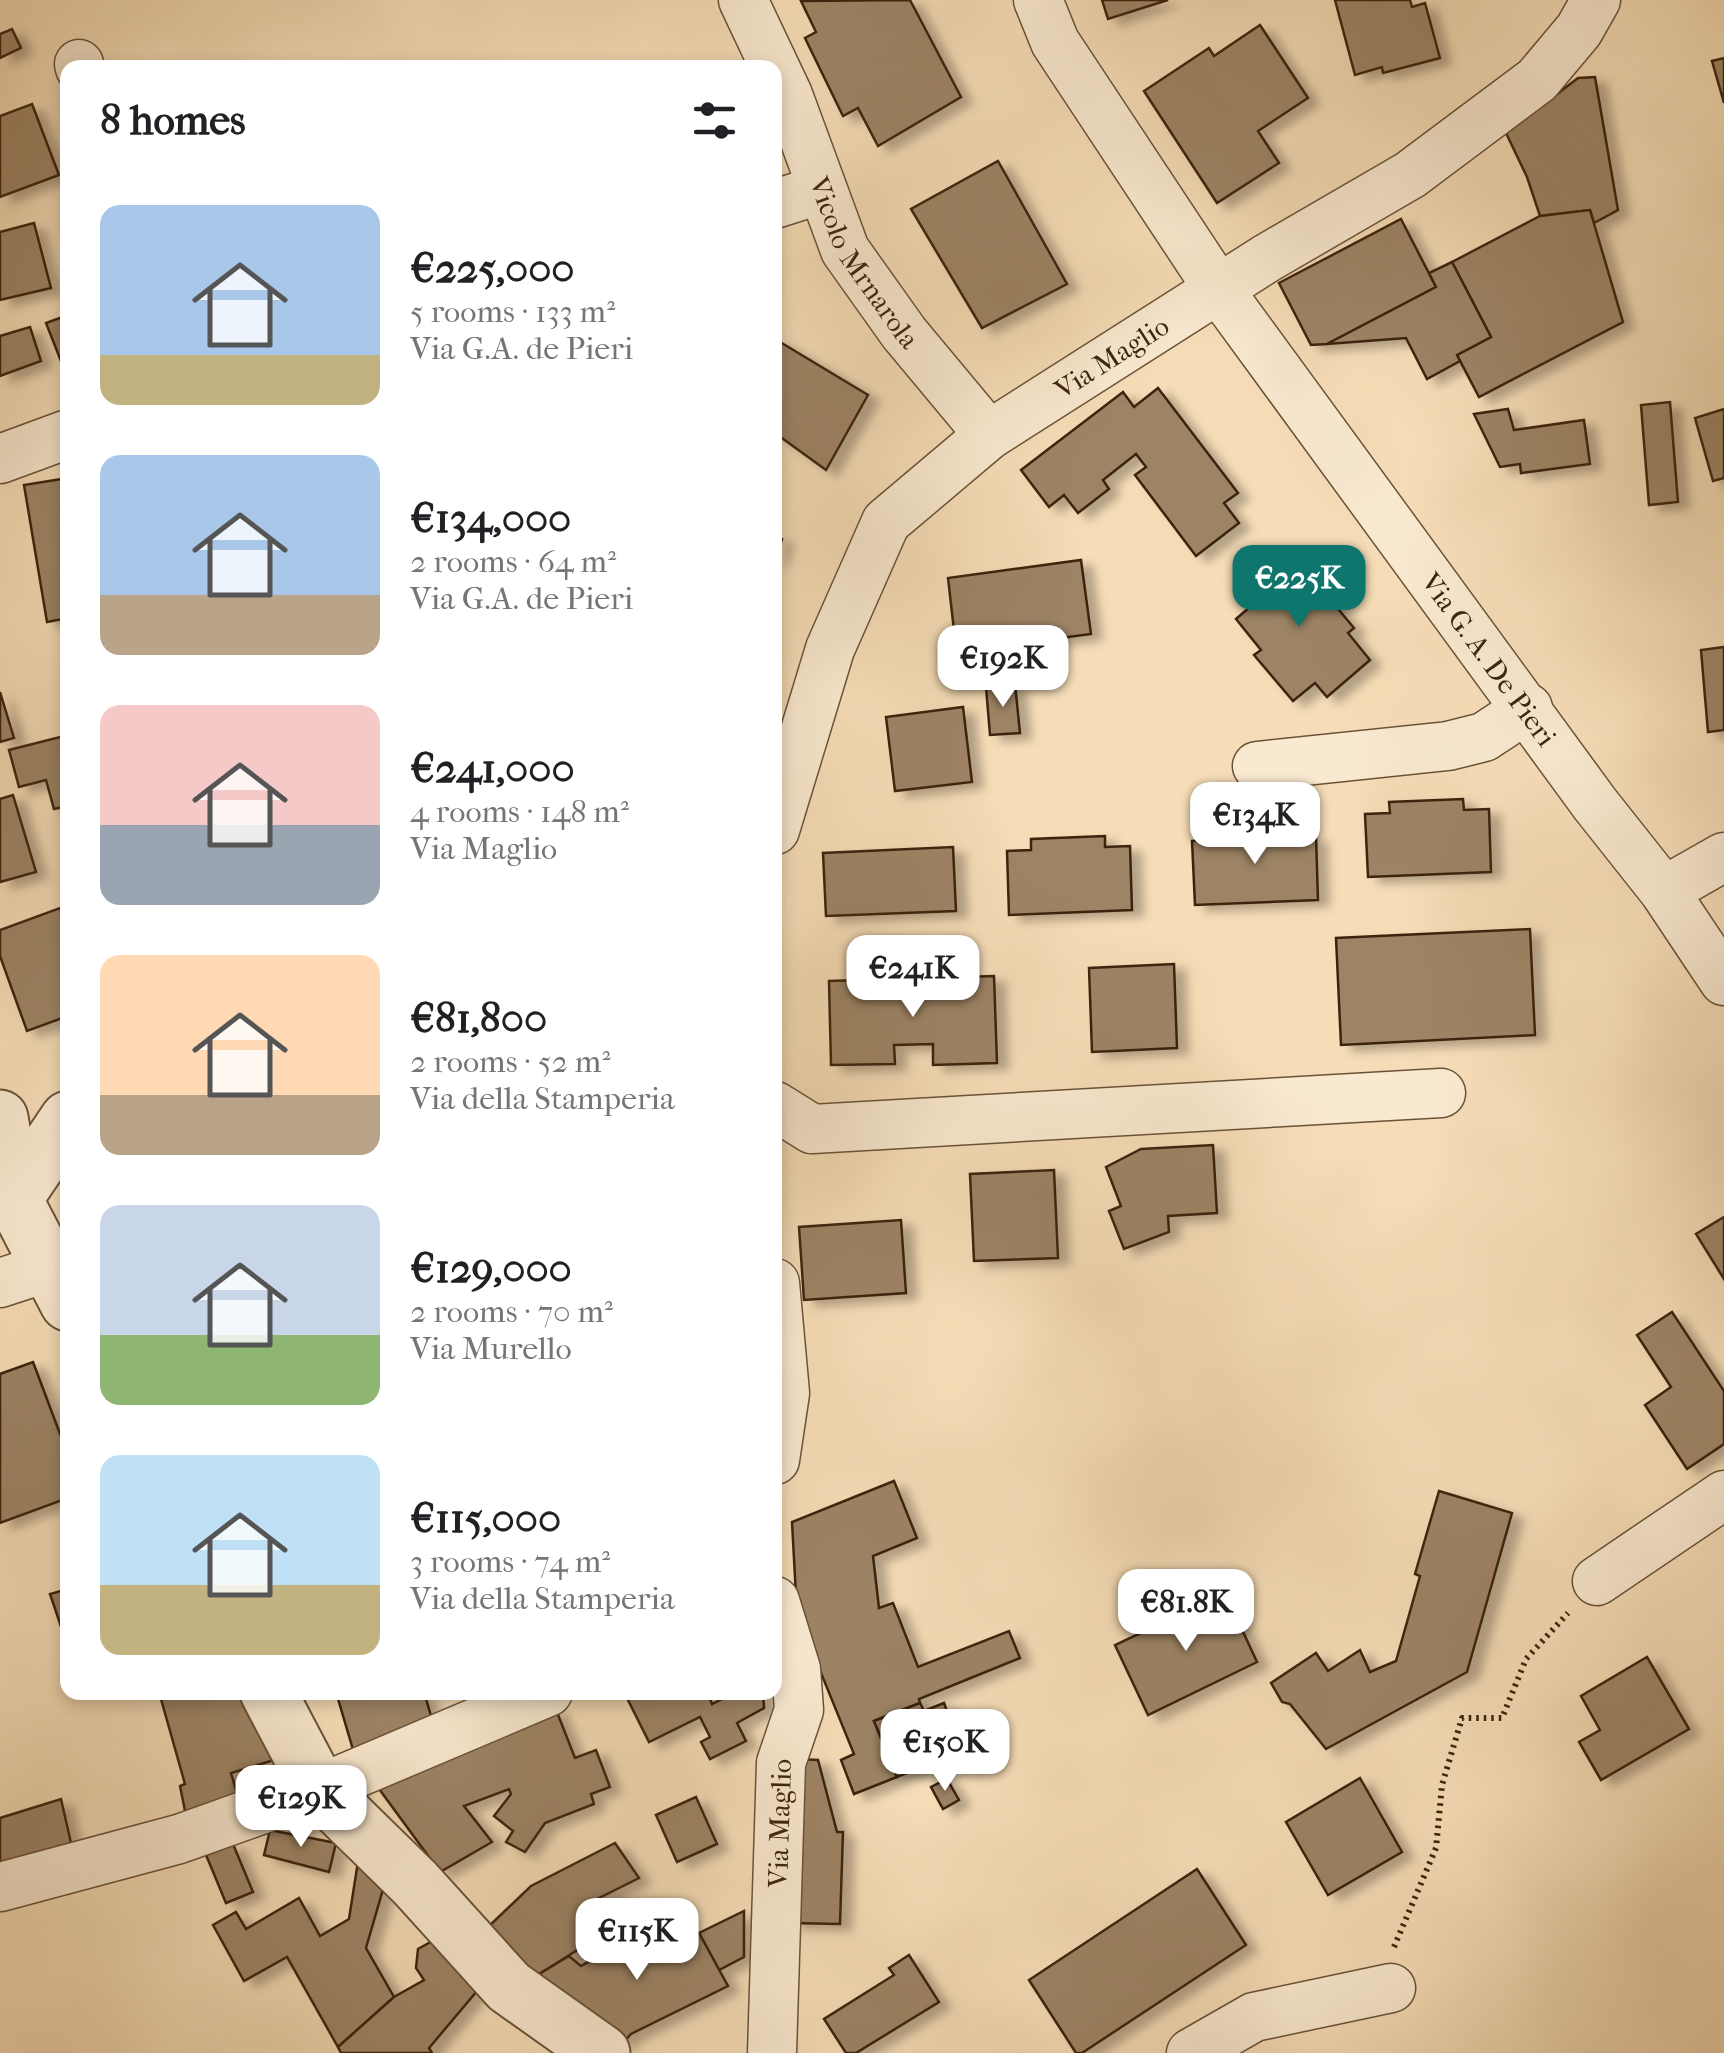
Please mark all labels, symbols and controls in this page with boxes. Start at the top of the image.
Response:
icon: filters [687,93,742,148]
text: 8 homes [100,96,246,145]
street label: Vicolo Mrnarola [802,171,926,356]
text: €225,000 [410,244,575,293]
icon: home [180,245,300,365]
text: 5 rooms · 133 m² [410,293,615,330]
street label: Via Maglio [1048,309,1175,407]
text: Via G.A. de Pieri [410,330,633,367]
text: €134,000 [410,494,571,543]
icon: home [180,495,300,615]
text: 2 rooms · 64 m² [410,543,616,580]
pin: €225K [1229,545,1369,630]
text: €225K [1254,559,1344,596]
street label: Via G. A. De Pieri [1414,565,1563,753]
text: Via G.A. de Pieri [410,580,633,617]
pin: €192K [933,625,1073,710]
text: €192K [960,639,1046,676]
text: €241,000 [410,744,575,793]
icon: home [180,745,300,865]
pin: €134K [1185,782,1325,867]
text: 4 rooms · 148 m² [410,793,629,830]
text: €134K [1212,796,1298,833]
text: Via Maglio [410,830,557,867]
pin: €241K [843,935,983,1020]
text: €241K [868,949,958,986]
text: €81,800 [410,994,547,1043]
icon: home [180,995,300,1115]
text: 2 rooms · 52 m² [410,1043,610,1080]
text: Via della Stamperia [410,1080,675,1117]
text: €129,000 [410,1244,572,1293]
icon: home [180,1245,300,1365]
text: 2 rooms · 70 m² [410,1293,613,1330]
text: Via Murello [410,1330,572,1367]
text: €115,000 [410,1494,561,1543]
icon: home [180,1495,300,1615]
text: 3 rooms · 74 m² [410,1543,610,1580]
pin: €81.8K [1105,1569,1267,1654]
text: Via della Stamperia [410,1580,675,1617]
text: €81.8K [1140,1583,1232,1620]
pin: €150K [875,1709,1015,1794]
text: €150K [903,1723,987,1760]
street label: Via Maglio [761,1758,798,1889]
pin: €129K [231,1765,371,1850]
text: €129K [258,1779,344,1816]
pin: €115K [567,1898,707,1983]
text: €115K [598,1912,676,1949]

